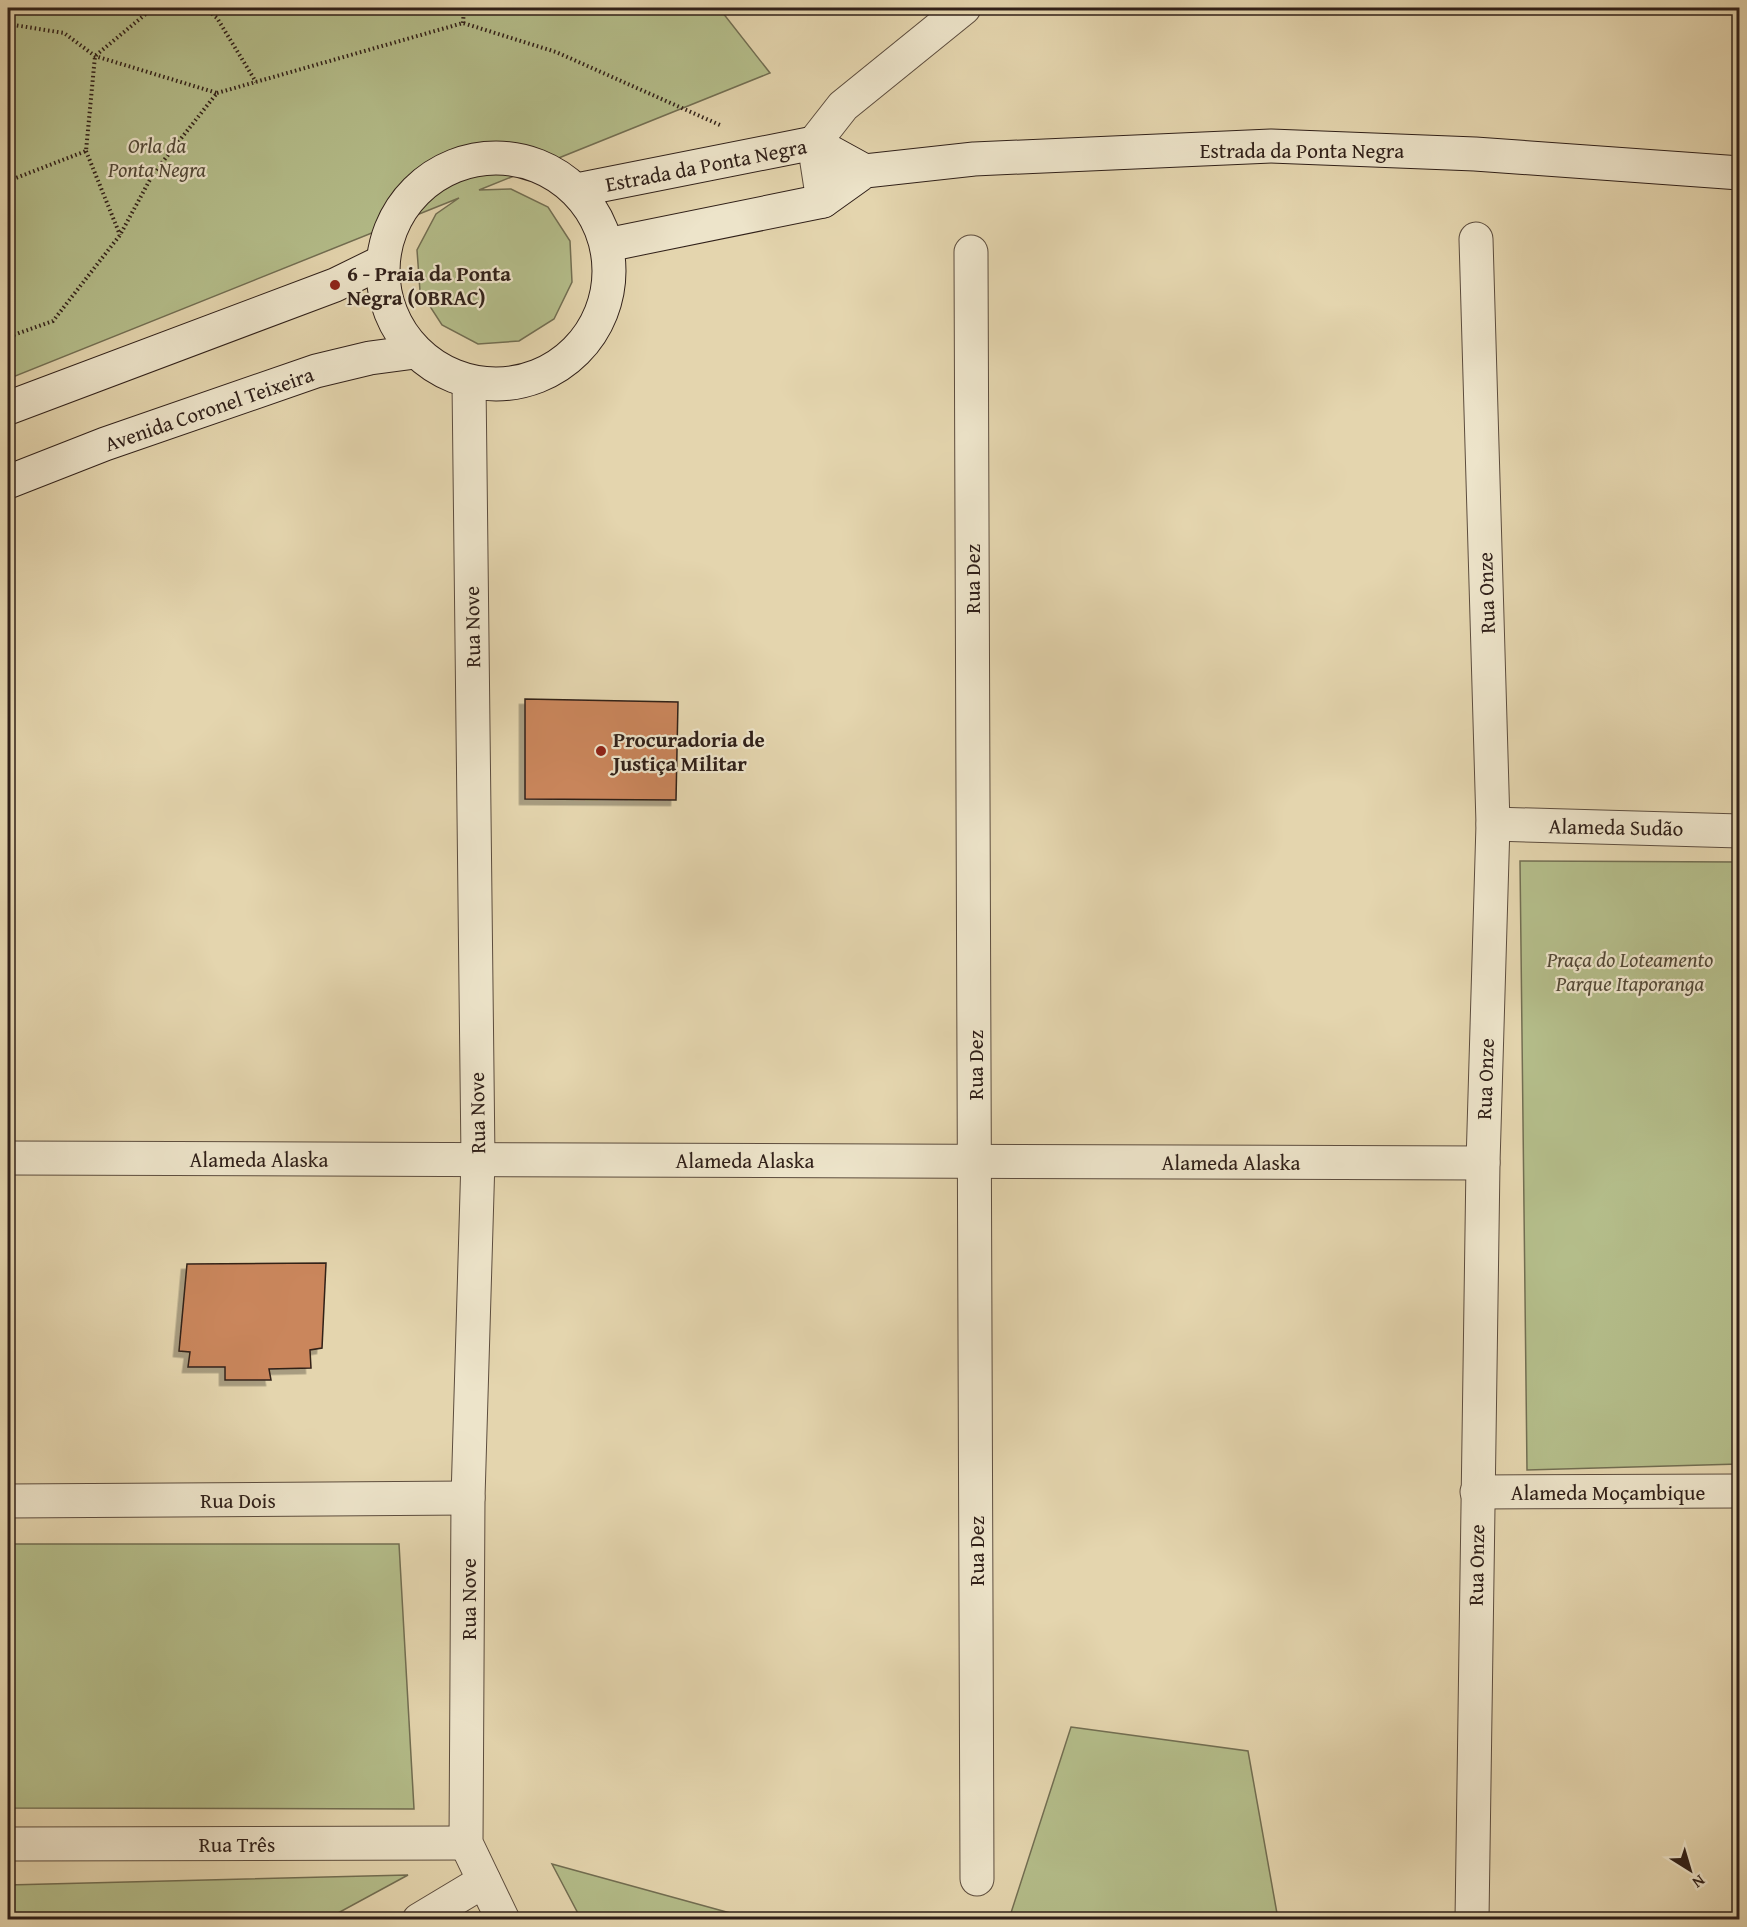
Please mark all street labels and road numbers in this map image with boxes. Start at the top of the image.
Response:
street label: Estrada da Ponta Negra [603,130,809,200]
street label: Estrada da Ponta Negra [1200,135,1404,166]
street label: Avenida Coronel Teixeira [100,359,318,459]
street label: Rua Dez [957,544,988,614]
street label: Rua Onze [1469,552,1503,634]
street label: Rua Nove [456,586,488,668]
street label: Alameda Sudão [1548,810,1684,844]
street label: Rua Dez [960,1030,991,1100]
street label: Rua Onze [1468,1038,1502,1120]
street label: Rua Nove [461,1072,493,1154]
street label: Alameda Alaska [190,1144,328,1175]
street label: Alameda Alaska [676,1145,814,1176]
street label: Alameda Alaska [1162,1147,1300,1178]
street label: Alameda Moçambique [1511,1477,1705,1508]
street label: Rua Dois [200,1485,276,1516]
street label: Rua Dez [961,1516,992,1586]
street label: Rua Onze [1460,1524,1492,1606]
street label: Rua Nove [453,1558,484,1640]
street label: Rua Três [199,1829,275,1860]

